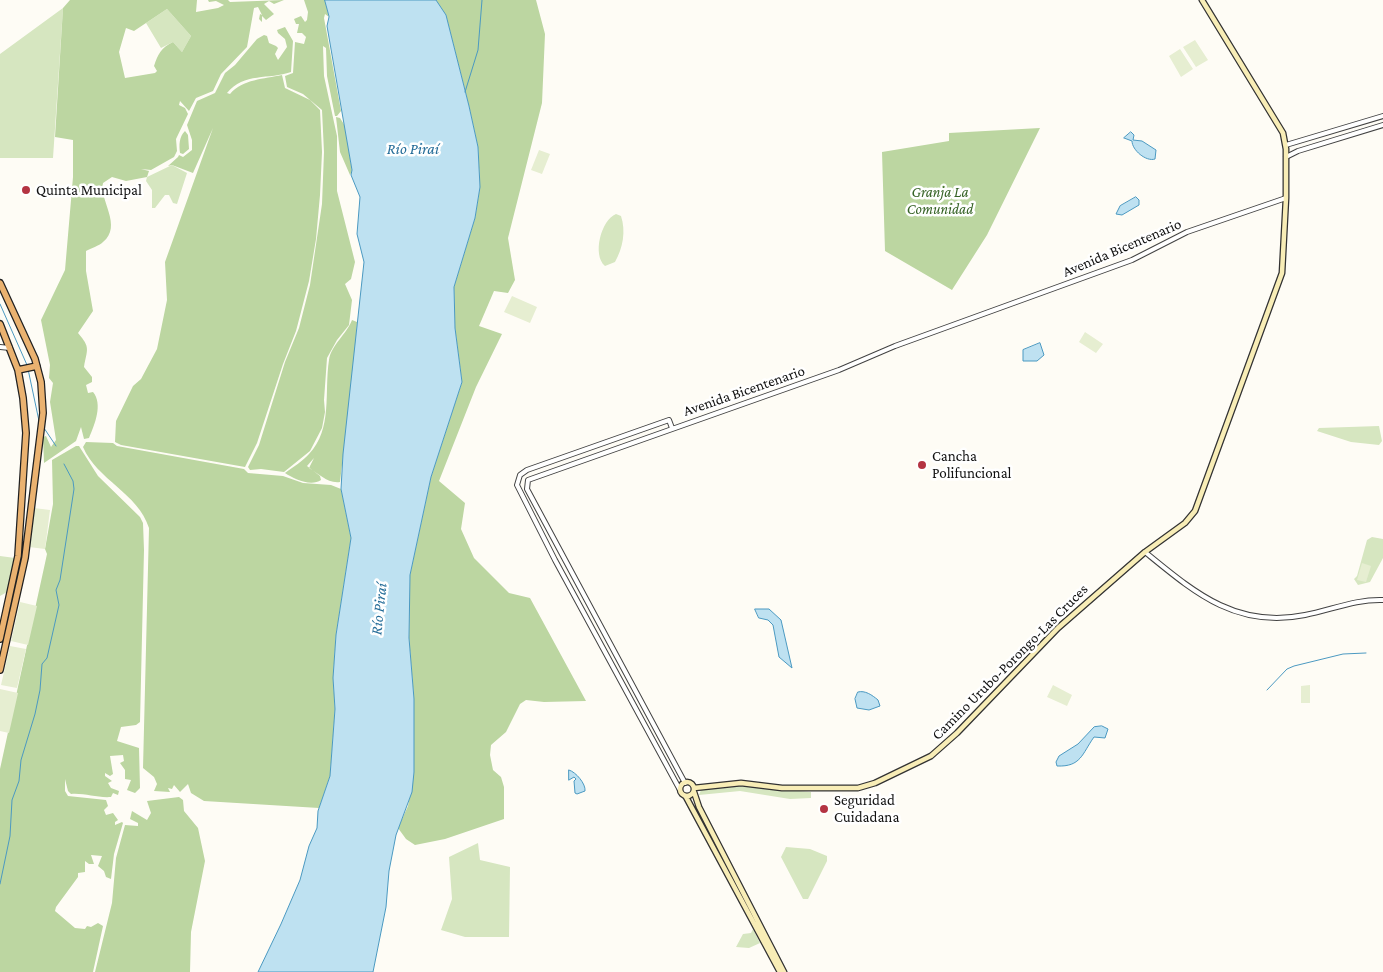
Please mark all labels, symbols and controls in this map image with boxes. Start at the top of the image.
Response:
water label: Río Piraí [387,139,439,159]
place label: Quinta Municipal [36,181,142,199]
park label: Granja La Comunidad [907,183,973,218]
marker: Quinta Municipal [20,184,32,196]
street label: Avenida Bicentenario [1060,215,1184,281]
street label: Avenida Bicentenario [681,362,807,420]
place label: Cancha Polifuncional [932,447,1012,482]
marker: Cancha Polifuncional [916,459,928,471]
street label: Camino Urubo-Porongo-Las Cruces [928,580,1092,744]
water label: Río Piraí [367,582,391,636]
place label: Seguridad Cuidadana [834,791,899,826]
marker: Seguridad Cuidadana [818,803,830,815]

